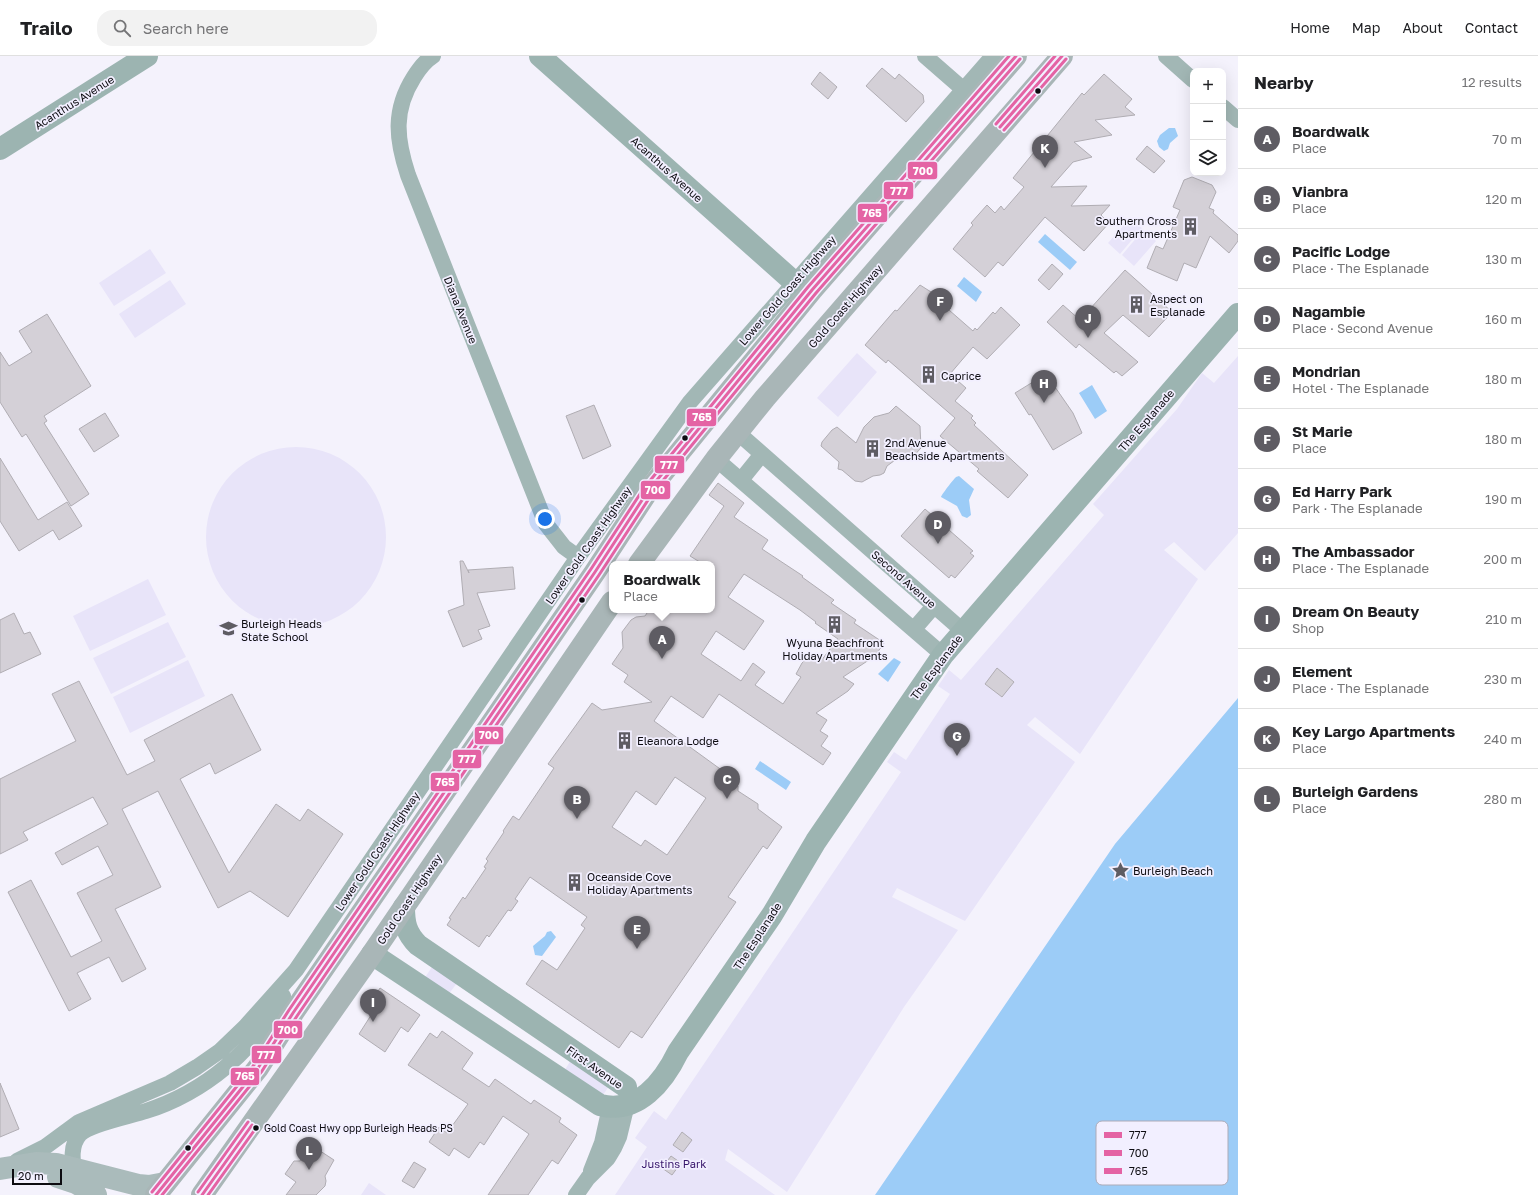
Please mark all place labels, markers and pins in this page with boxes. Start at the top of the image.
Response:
unlabelled marker [1033,86,1043,96]
pin: K [1032,135,1058,168]
place label: Southern Cross Apartments [1095,214,1177,240]
building icon: Southern Cross Apartments [1180,216,1200,236]
pin: F [927,288,953,321]
place label: Aspect on Esplanade [1150,292,1205,318]
building icon: Aspect on Esplanade [1127,294,1147,314]
pin: J [1075,305,1101,338]
building icon: Caprice [918,365,938,385]
place label: Caprice [941,369,981,382]
pin: H [1031,370,1057,403]
unlabelled marker [680,433,690,443]
place label: 2nd Avenue Beachside Apartments [885,436,1005,462]
building icon: 2nd Avenue Beachside Apartments [862,438,882,458]
pin: D [925,511,951,544]
unlabelled marker [577,595,587,605]
building icon: Wyuna Beachfront Holiday Apartments [825,614,845,634]
place label: Burleigh Heads State School [241,617,322,643]
school or university icon: Burleigh Heads State School [218,619,238,639]
pin: A [649,626,675,659]
place label: Wyuna Beachfront Holiday Apartments [782,636,888,662]
pin: G [944,723,970,756]
building icon: Eleanora Lodge [614,730,634,750]
place label: Eleanora Lodge [637,734,719,747]
pin: C [714,766,740,799]
pin: B [564,786,590,819]
place icon: Burleigh Beach [1110,860,1130,880]
place label: Burleigh Beach [1133,864,1213,877]
place label: Oceanside Cove Holiday Apartments [587,870,693,896]
building icon: Oceanside Cove Holiday Apartments [564,872,584,892]
pin: E [624,916,650,949]
pin: I [360,989,386,1022]
place label: Gold Coast Hwy opp Burleigh Heads PS [264,1122,453,1134]
marker: Gold Coast Hwy opp Burleigh Heads PS [251,1123,261,1133]
pin: L [296,1137,322,1170]
unlabelled marker [183,1143,193,1153]

